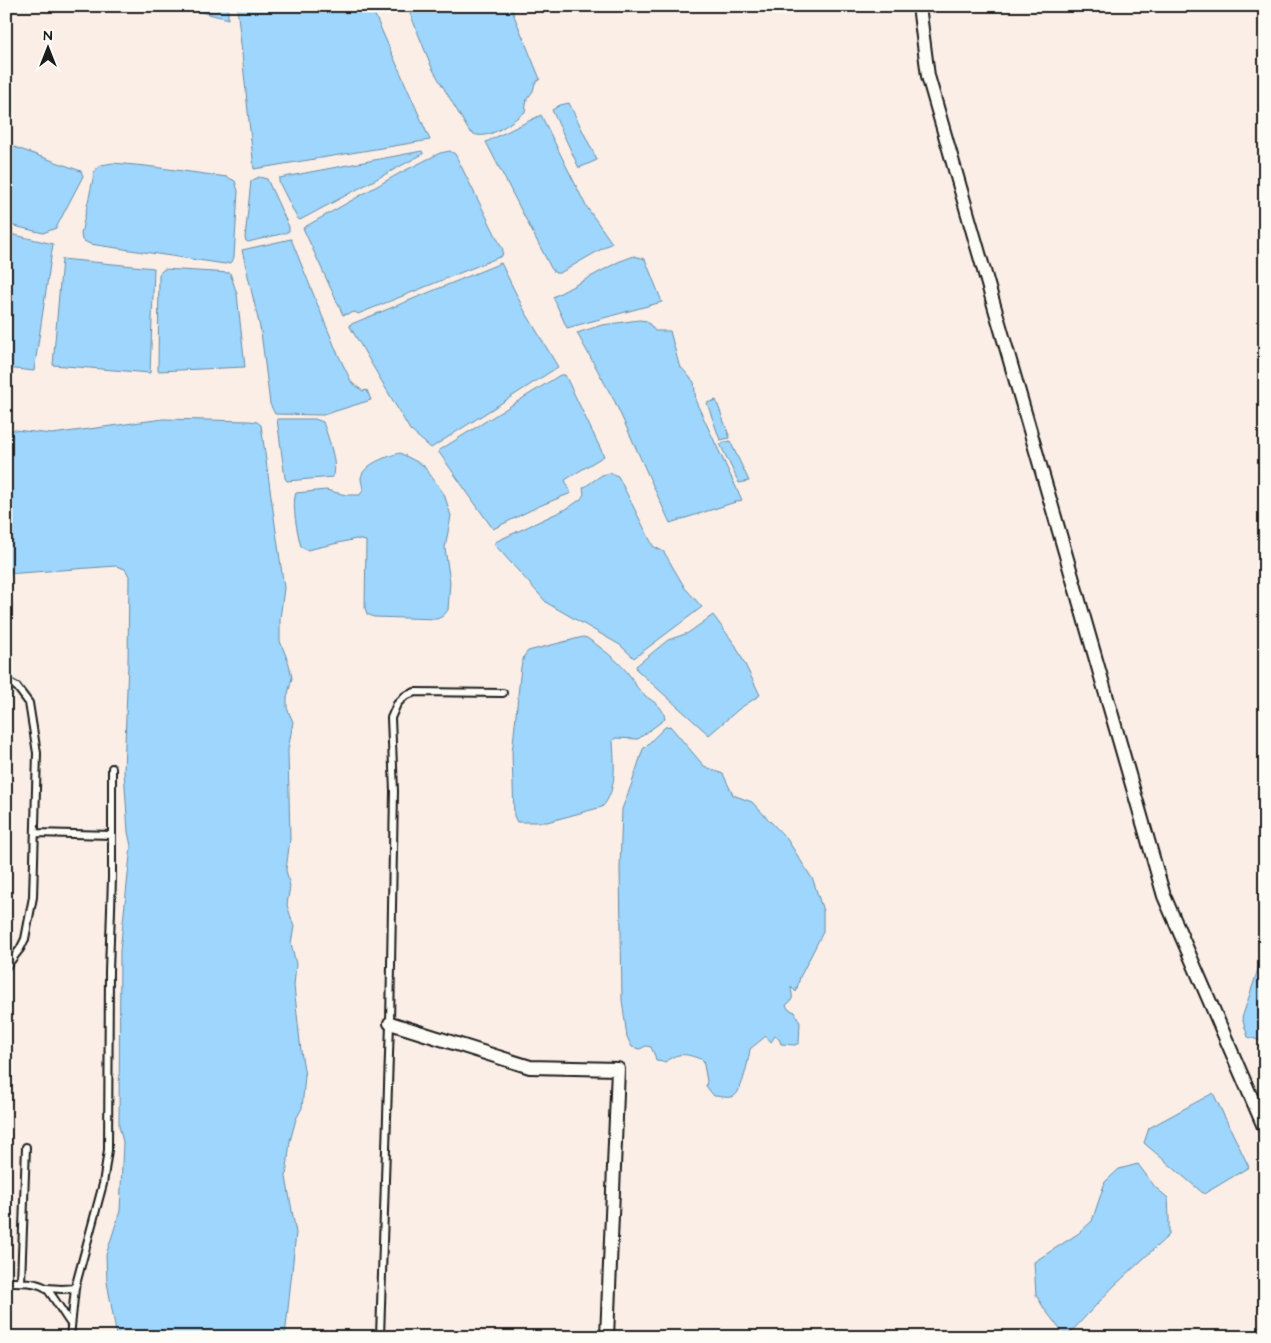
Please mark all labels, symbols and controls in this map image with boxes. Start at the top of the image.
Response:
north arrow [22,22,72,72]
text: N [44,26,53,46]

